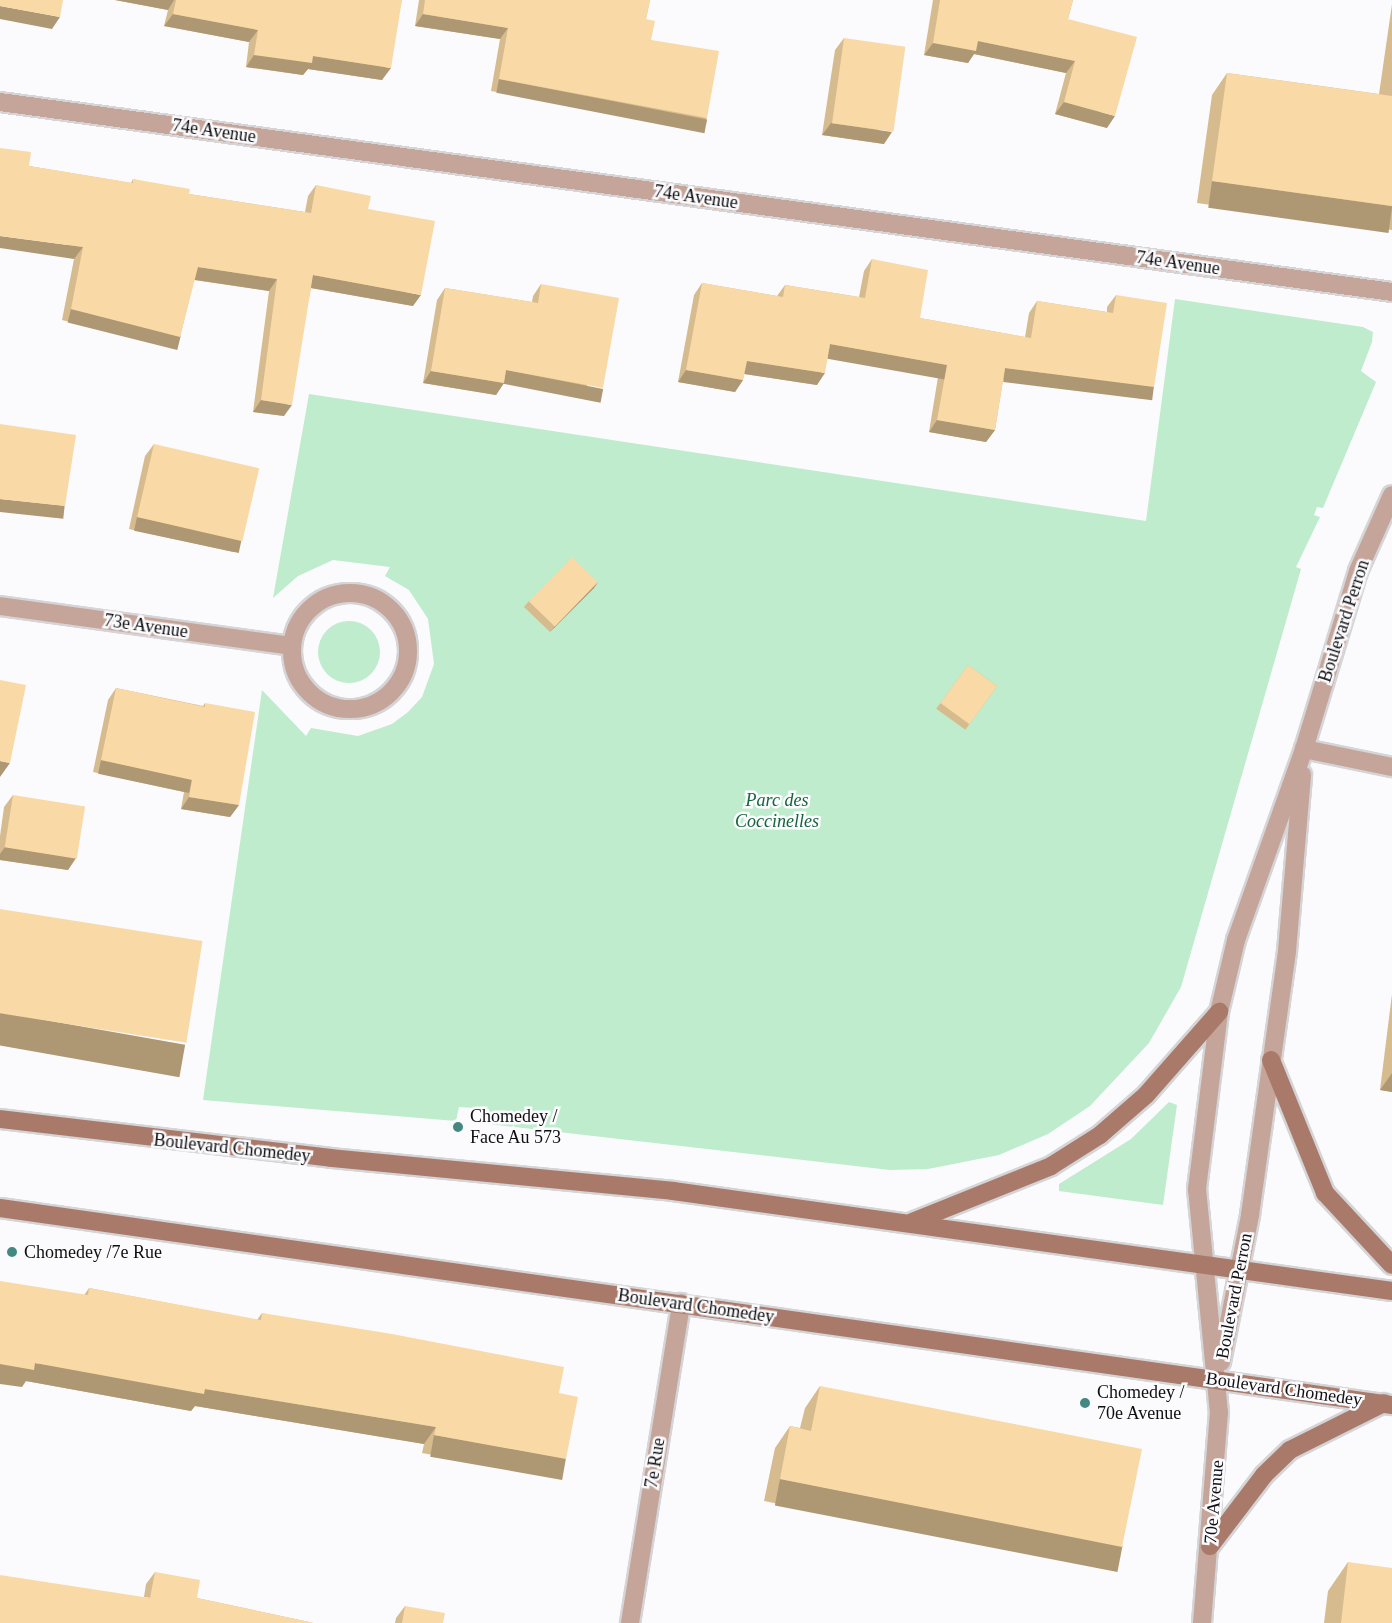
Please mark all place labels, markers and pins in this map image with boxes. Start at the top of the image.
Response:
place label: Chomedey / Face Au 573 [470,1106,562,1148]
marker: Chomedey / Face Au 573 [451,1120,465,1134]
place label: Chomedey /7e Rue [24,1241,162,1263]
marker: Chomedey /7e Rue [5,1245,19,1259]
place label: Chomedey / 70e Avenue [1097,1382,1184,1424]
marker: Chomedey / 70e Avenue [1078,1396,1092,1410]

